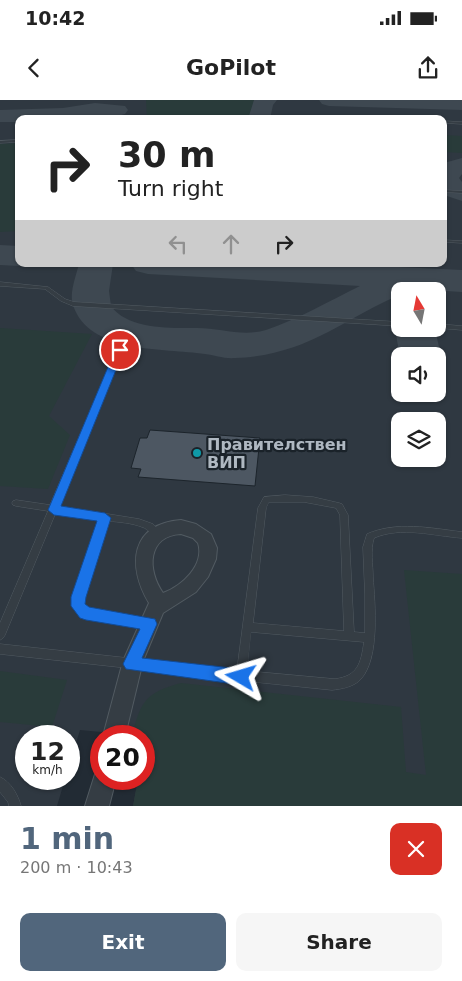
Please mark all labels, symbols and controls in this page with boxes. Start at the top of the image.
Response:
text: 10:42 [25,7,85,29]
icon: back [20,54,48,82]
icon: share [414,54,442,82]
text: GoPilot [186,55,276,80]
icon: right [35,135,100,200]
text: 30 m [118,135,215,175]
text: Turn right [118,176,223,201]
icon: left [164,230,192,258]
icon: ahead [217,230,245,258]
icon: right [270,230,298,258]
north arrow [391,282,446,338]
map controls [391,282,446,467]
pin [99,329,141,371]
icon: arrive [106,336,134,364]
button: sound [391,347,446,402]
button: layers [391,412,446,467]
place label: Правителствен ВИП [207,435,347,472]
marker: Правителствен ВИП [191,447,203,459]
position arrow [214,650,266,702]
speed limit sign: 20 [90,725,155,790]
text: 12 [30,737,65,766]
text: km/h [32,763,63,777]
text: 1 min [20,821,114,856]
button: close [390,823,442,875]
text: 200 m · 10:43 [20,858,133,877]
button: Exit [20,913,226,971]
button: Share [236,913,442,971]

